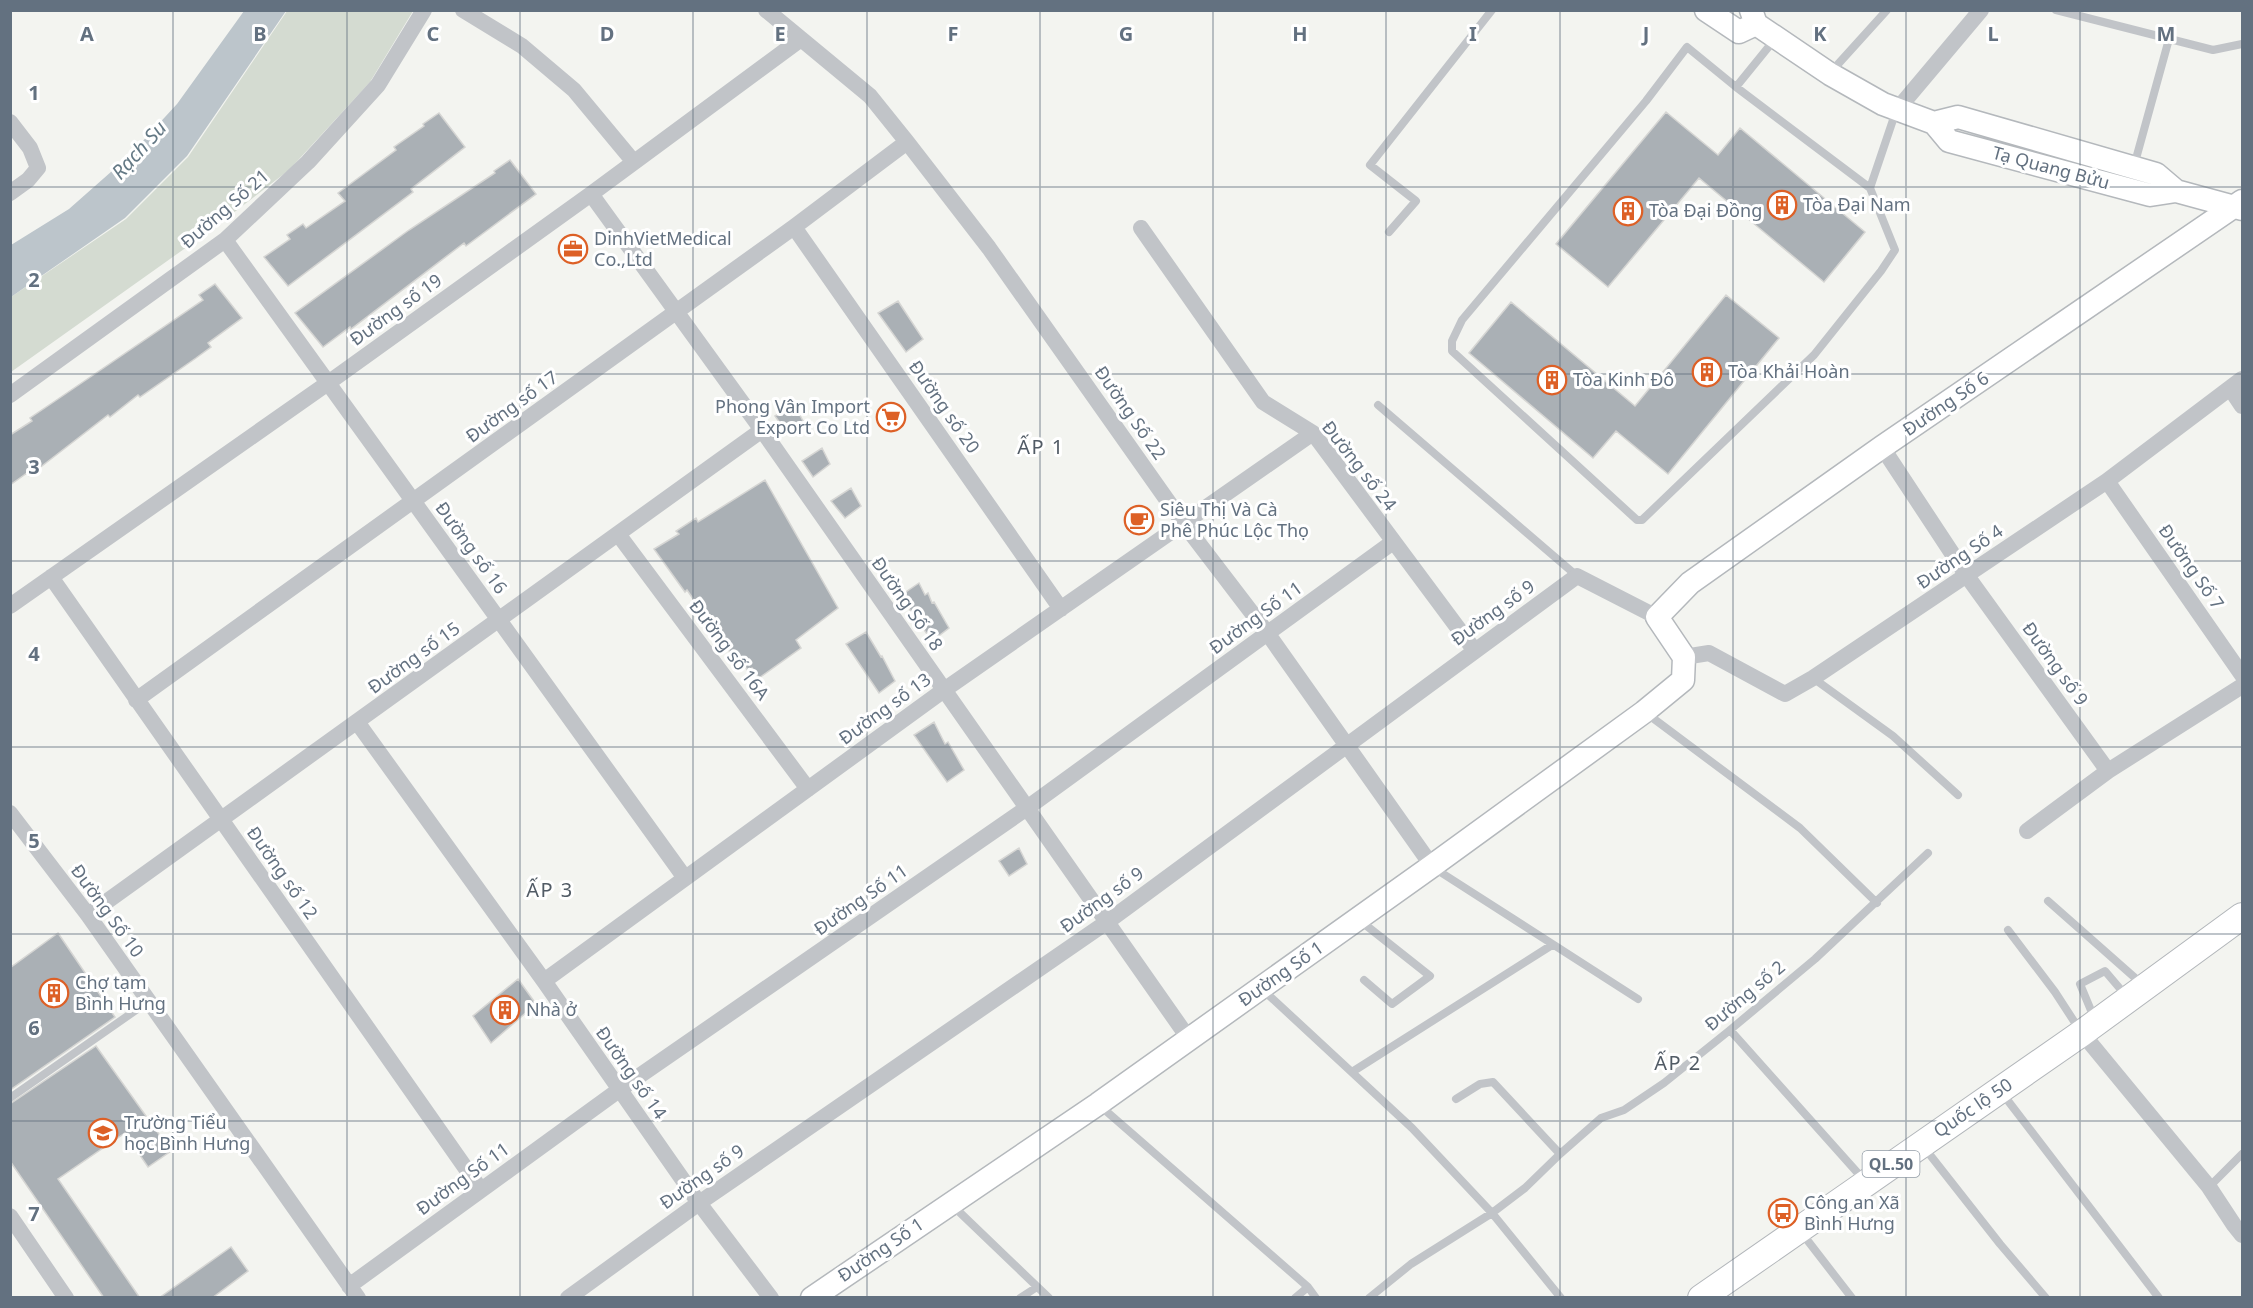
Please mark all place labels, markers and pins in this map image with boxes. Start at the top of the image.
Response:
building icon: Tòa Đại Nam [1766,189,1798,221]
place label: Tòa Đại Nam [1803,192,1911,216]
building icon: Tòa Đại Đồng [1612,195,1644,227]
place label: Tòa Đại Đồng [1649,198,1762,222]
place label: DinhVietMedical Co.,Ltd [594,226,732,271]
office icon: DinhVietMedical Co.,Ltd [557,233,589,265]
building icon: Tòa Khải Hoàn [1691,356,1723,388]
place label: Tòa Khải Hoàn [1728,359,1850,383]
building icon: Tòa Kinh Đô [1536,364,1568,396]
place label: Tòa Kinh Đô [1573,367,1674,391]
place label: Phong Vân Import Export Co Ltd [715,394,870,439]
supermarket icon: Phong Vân Import Export Co Ltd [875,401,907,433]
place label: Siêu Thị Và Cà Phê Phúc Lộc Thọ [1160,497,1309,542]
cafe icon: Siêu Thị Và Cà Phê Phúc Lộc Thọ [1123,504,1155,536]
place label: Chợ tạm Bình Hưng [75,970,166,1015]
building icon: Chợ tạm Bình Hưng [38,977,70,1009]
building icon: Nhà ở [489,994,521,1026]
place label: Nhà ở [526,997,578,1021]
place label: Trường Tiểu học Bình Hưng [124,1110,250,1155]
school or university icon: Trường Tiểu học Bình Hưng [87,1117,119,1149]
place label: Công an Xã Bình Hưng [1804,1190,1900,1235]
bus stop icon: Công an Xã Bình Hưng [1767,1197,1799,1229]

